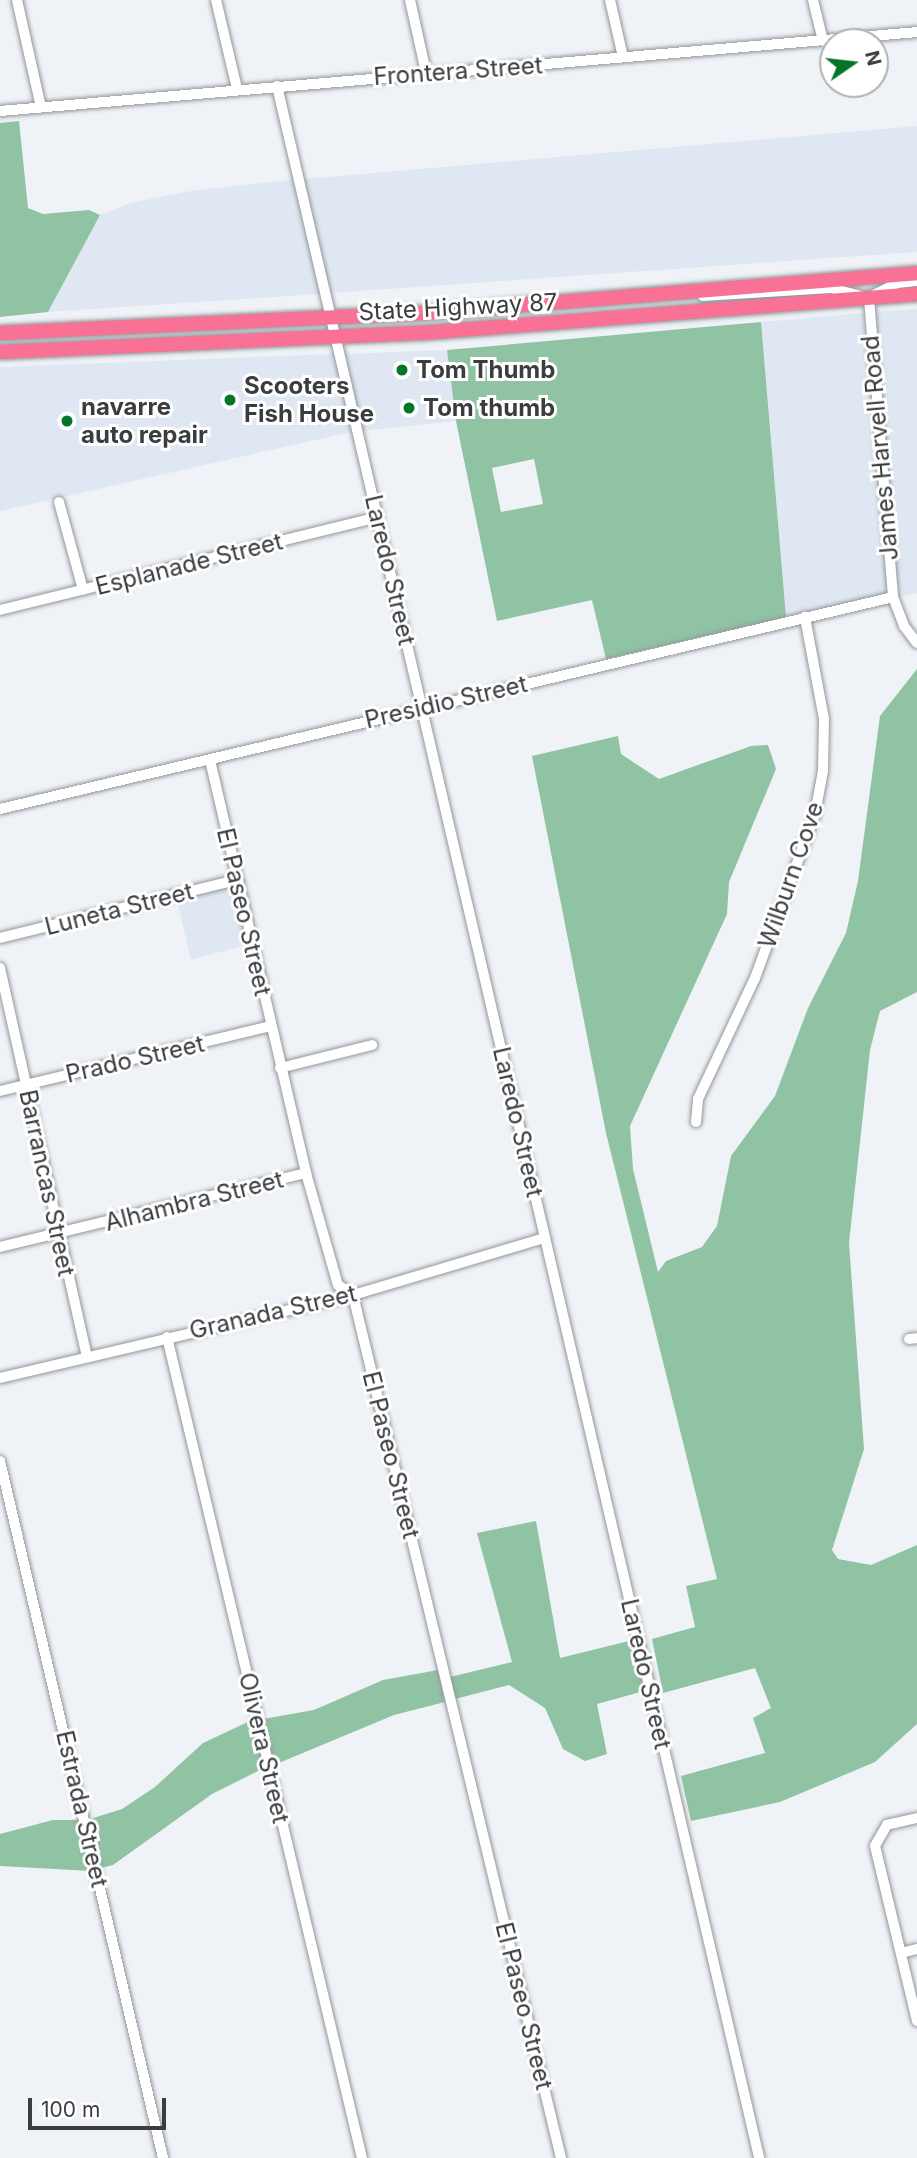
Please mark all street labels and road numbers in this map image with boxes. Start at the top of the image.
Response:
street label: Frontera Street [373,51,543,91]
street label: State Highway 87 [358,287,558,327]
street label: James Harvell Road [856,334,904,562]
street label: Laredo Street [359,492,421,648]
street label: Esplanade Street [92,527,286,601]
street label: Presidio Street [362,669,530,735]
street label: Wilburn Cove [752,798,830,952]
street label: El Paseo Street [211,825,277,999]
street label: Luneta Street [42,877,196,941]
street label: Prado Street [63,1029,207,1089]
street label: Laredo Street [487,1044,549,1200]
street label: Barrancas Street [13,1087,81,1279]
street label: Alhambra Street [102,1165,286,1237]
street label: Granada Street [187,1279,359,1345]
street label: El Paseo Street [356,1368,426,1542]
street label: Laredo Street [615,1596,677,1752]
street label: Olivera Street [233,1670,295,1826]
street label: Estrada Street [50,1728,114,1890]
street label: El Paseo Street [489,1919,559,2093]

